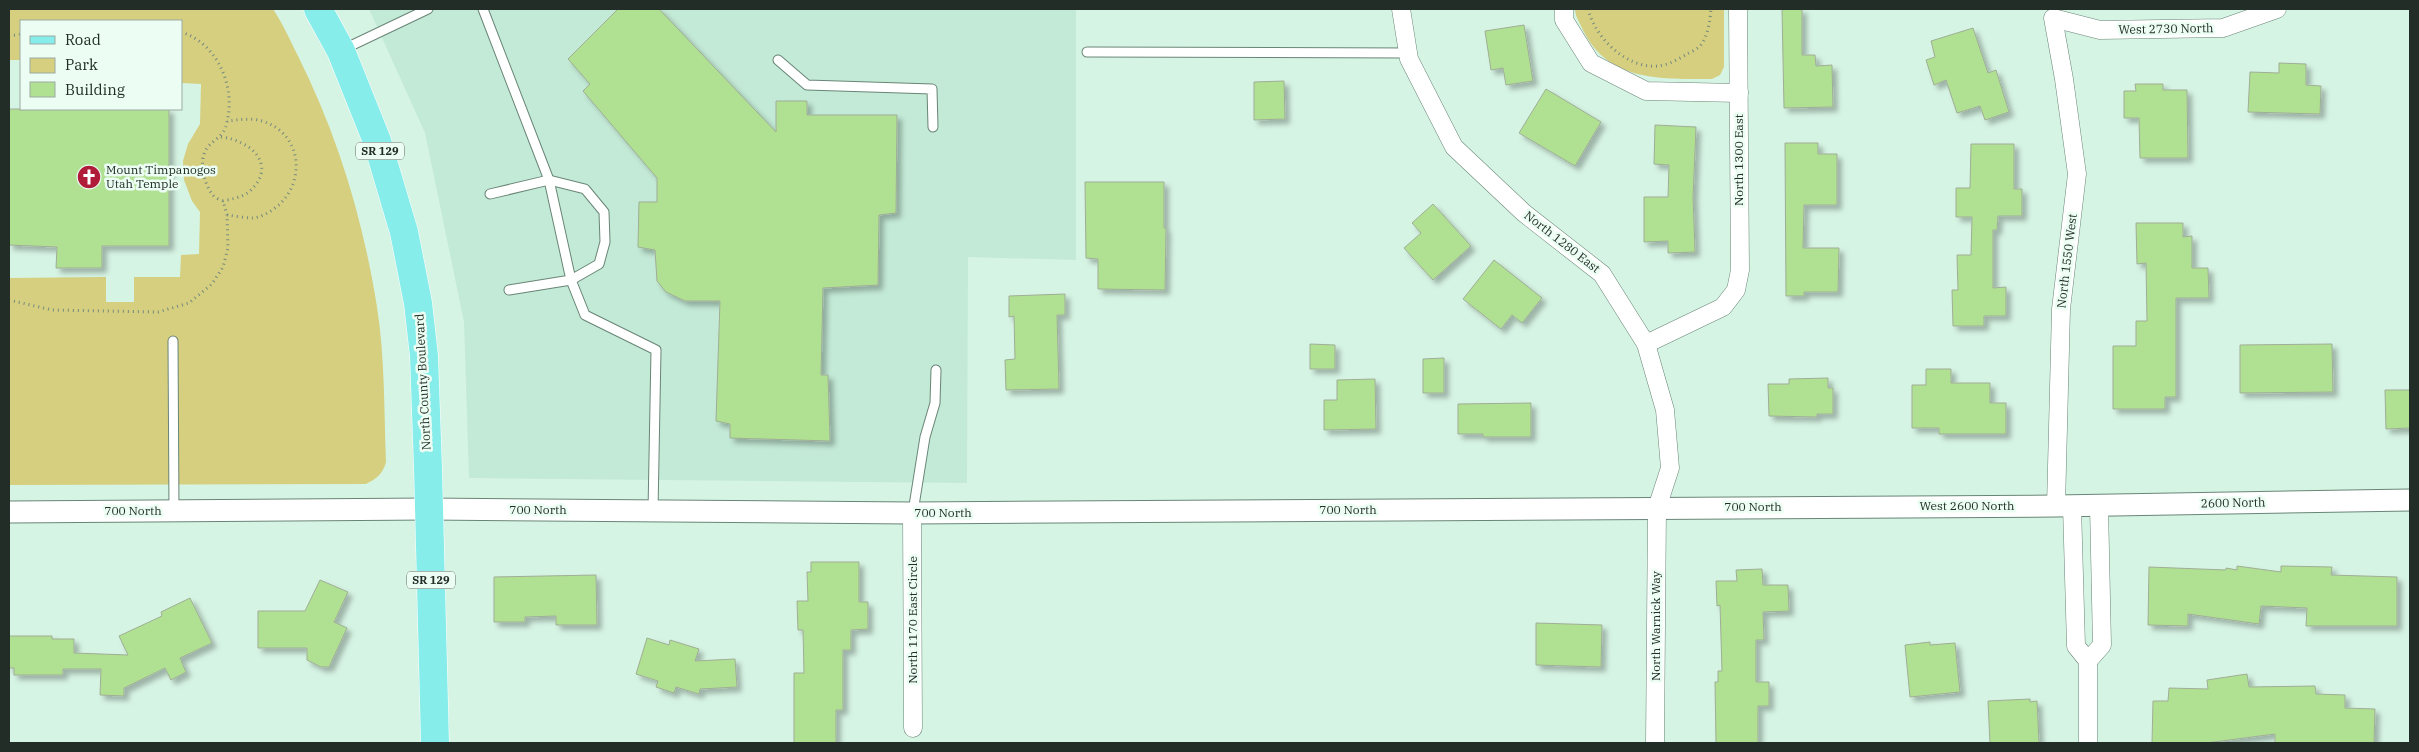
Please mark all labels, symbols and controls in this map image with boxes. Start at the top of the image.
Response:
legend [20,20,182,110]
street label: West 2730 North [2118,20,2214,37]
text: Road [65,30,101,49]
text: Park [65,55,98,74]
text: Building [65,80,125,99]
street label: North 1300 East [1731,114,1746,206]
road number: SR 129 [356,142,404,160]
place label: Mount Timpanogos Utah Temple [106,162,216,191]
church icon: Mount Timpanogos Utah Temple [76,164,102,190]
street label: North 1280 East [1522,207,1603,276]
street label: North 1550 West [2053,213,2080,309]
street label: North County Boulevard [411,313,434,451]
street label: 2600 North [2200,494,2266,511]
street label: West 2600 North [1919,498,2015,513]
street label: 700 North [1724,499,1782,514]
street label: 700 North [509,502,567,517]
street label: 700 North [1319,502,1377,517]
street label: 700 North [104,503,162,518]
street label: 700 North [914,505,972,520]
street label: North 1170 East Circle [905,556,920,684]
street label: North Warnick Way [1648,570,1663,681]
road number: SR 129 [407,572,455,588]

